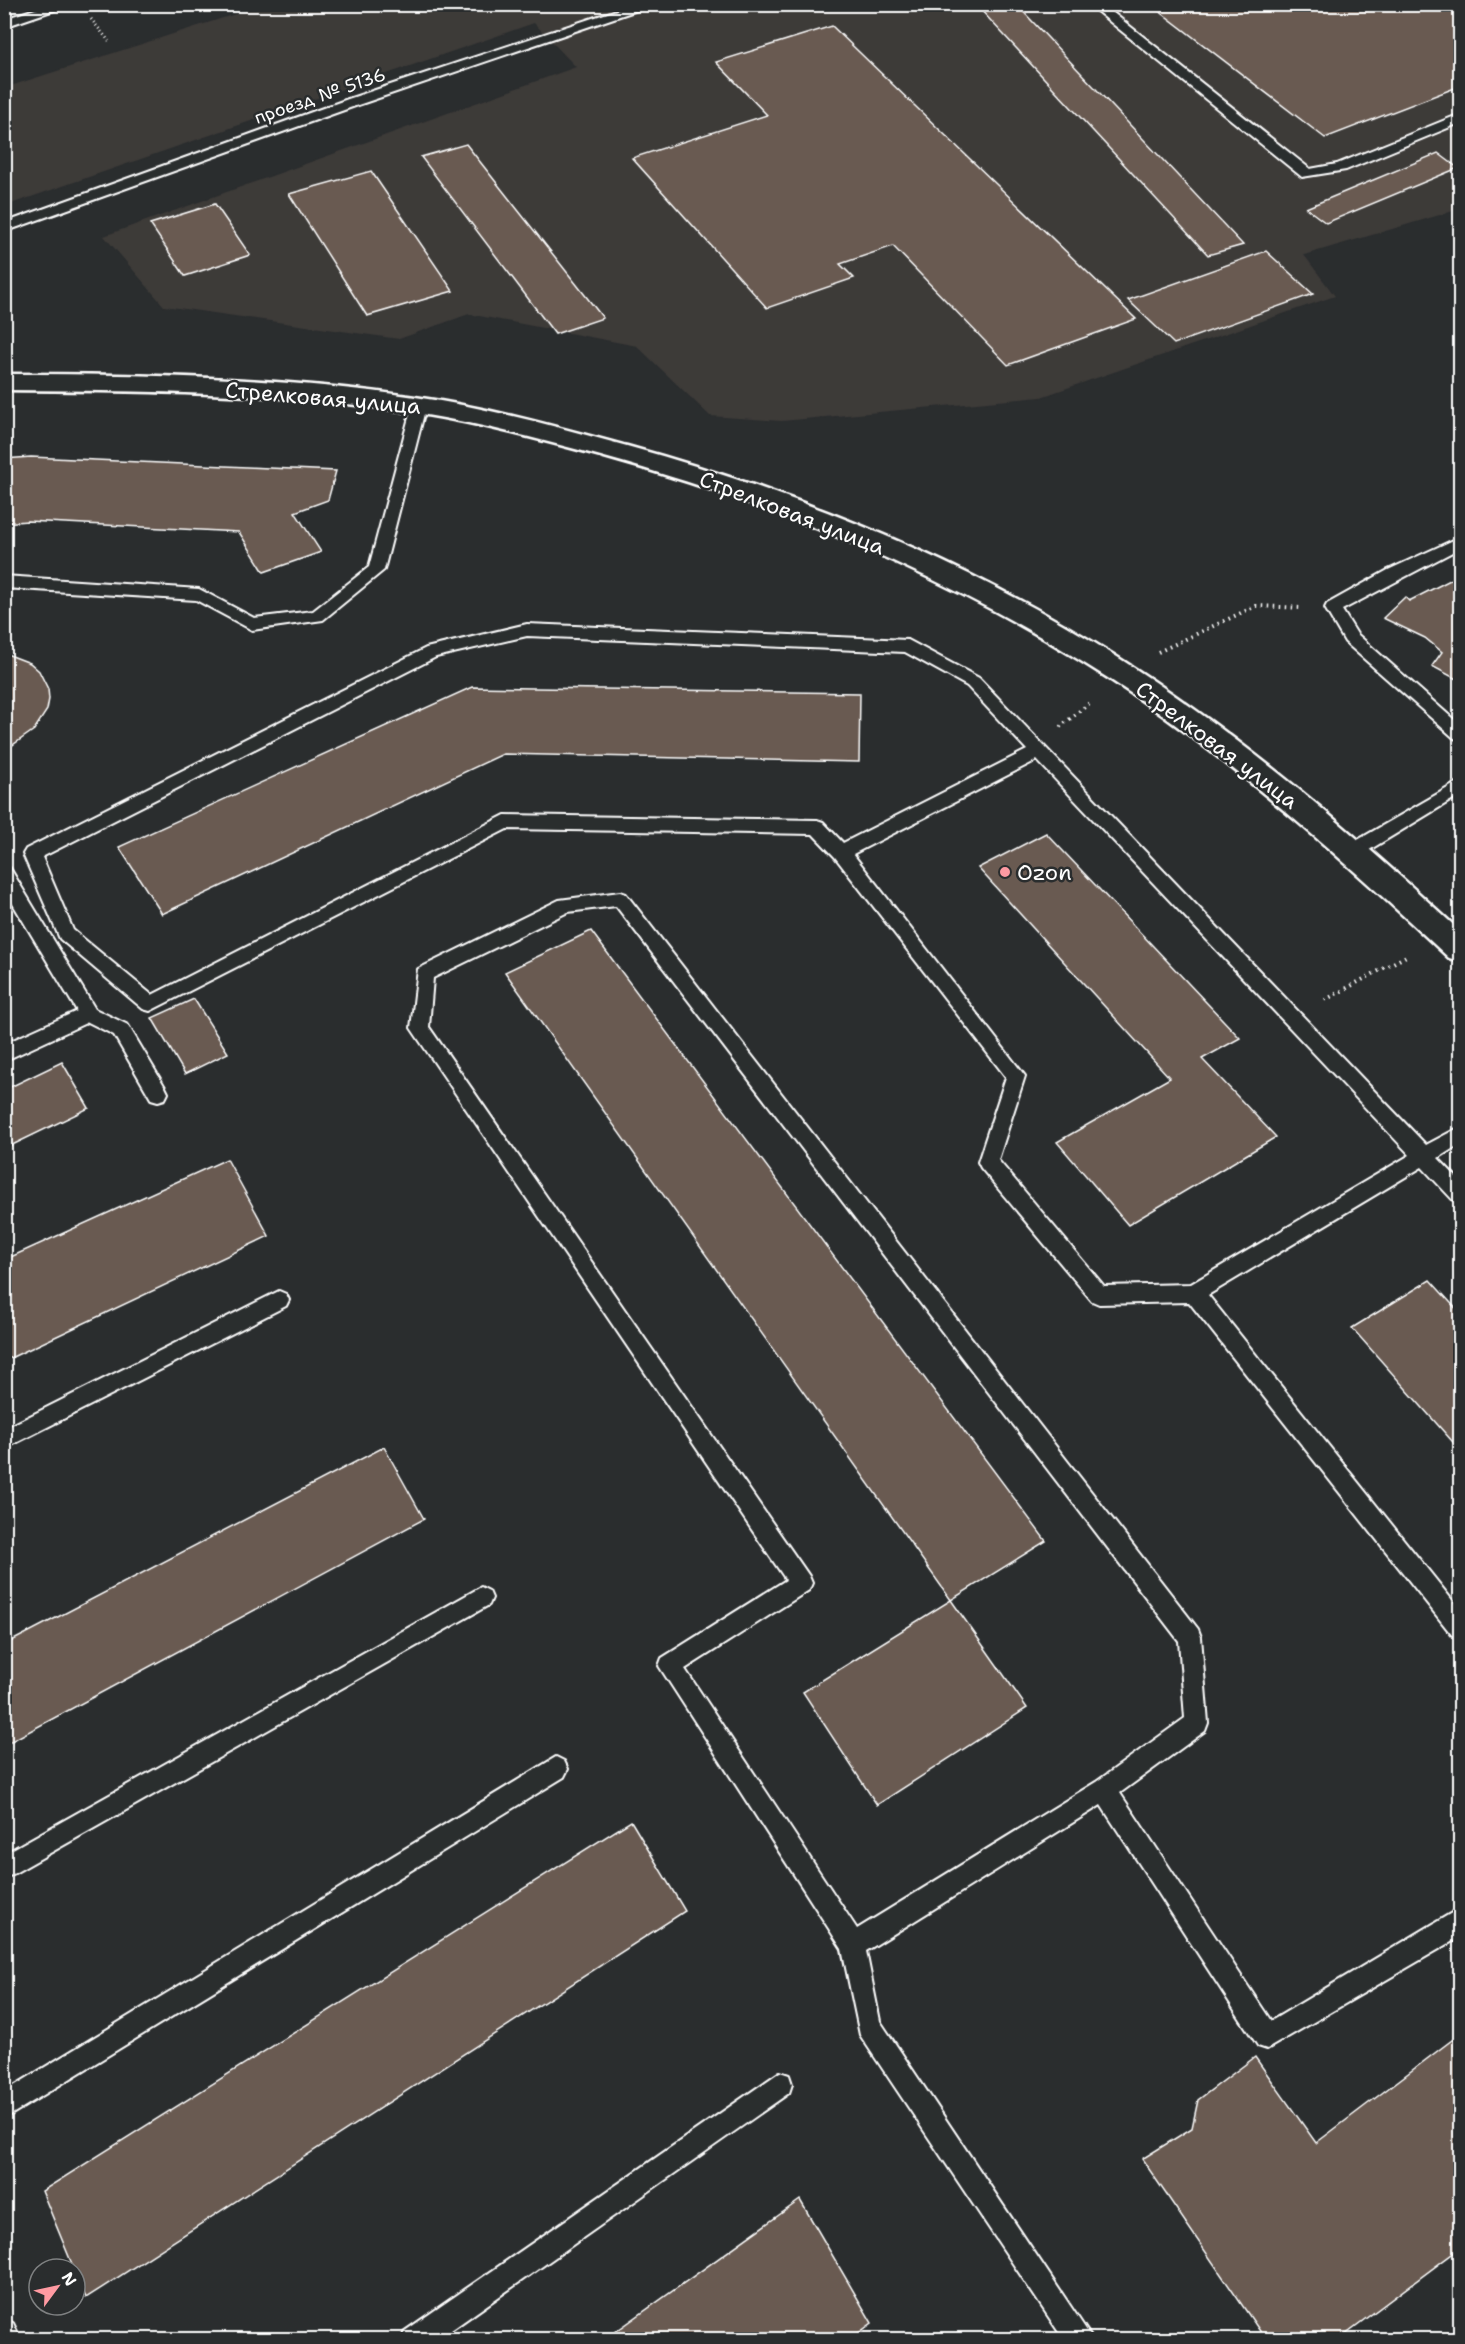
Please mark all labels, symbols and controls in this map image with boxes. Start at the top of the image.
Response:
street label: проезд № 5136 [251,62,389,130]
street label: Стрелковая улица [224,375,422,421]
street label: Стрелковая улица [695,464,889,562]
street label: Стрелковая улица [1130,674,1304,816]
place label: Ozon [1017,858,1072,887]
marker: Ozon [998,865,1012,879]
north arrow [27,2257,87,2317]
text: N [57,2268,81,2290]

